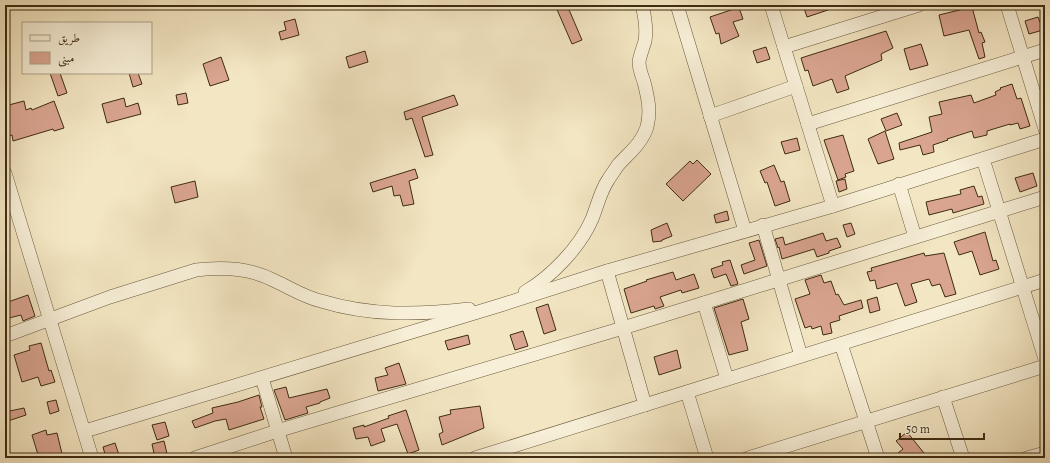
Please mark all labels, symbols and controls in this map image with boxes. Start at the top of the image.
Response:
legend [22,22,152,74]
text: طريق [58,30,80,46]
text: مبنى [58,50,74,67]
scale bar [900,415,984,441]
text: 50 m [906,421,930,437]

